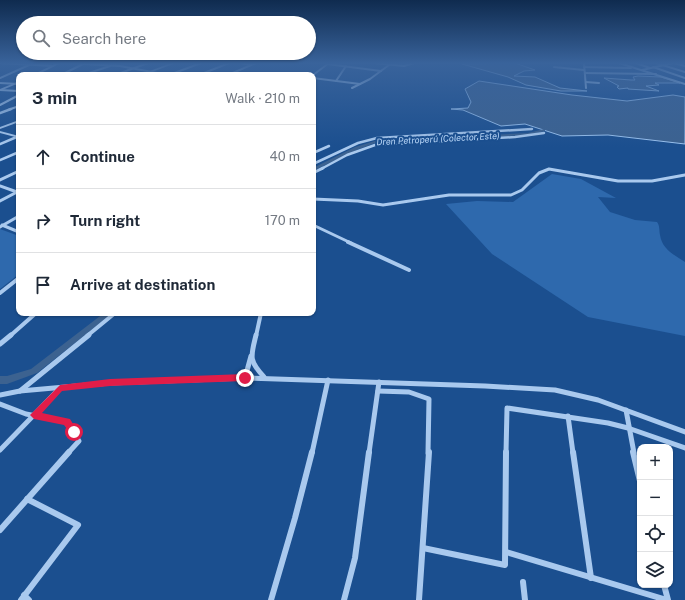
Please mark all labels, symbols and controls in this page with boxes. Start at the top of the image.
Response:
search box [16,16,316,60]
icon: search [30,27,52,49]
text: Search here [62,30,146,47]
text: 3 min [32,88,77,108]
text: Walk · 210 m [225,91,300,106]
water label: Dren Petroperú (Colector Este) [376,130,500,147]
icon: ahead [32,146,54,168]
text: Continue [70,148,135,165]
text: 40 m [269,149,300,164]
icon: right [32,210,54,232]
text: Turn right [70,212,140,229]
text: 170 m [265,213,300,228]
icon: arrive [32,274,54,296]
text: Arrive at destination [70,276,215,293]
route end [236,369,254,387]
route start [65,423,83,441]
map controls [637,444,673,588]
button: + [637,444,673,480]
button: − [637,480,673,516]
button: locate [637,516,673,552]
button: layers [637,552,673,588]

